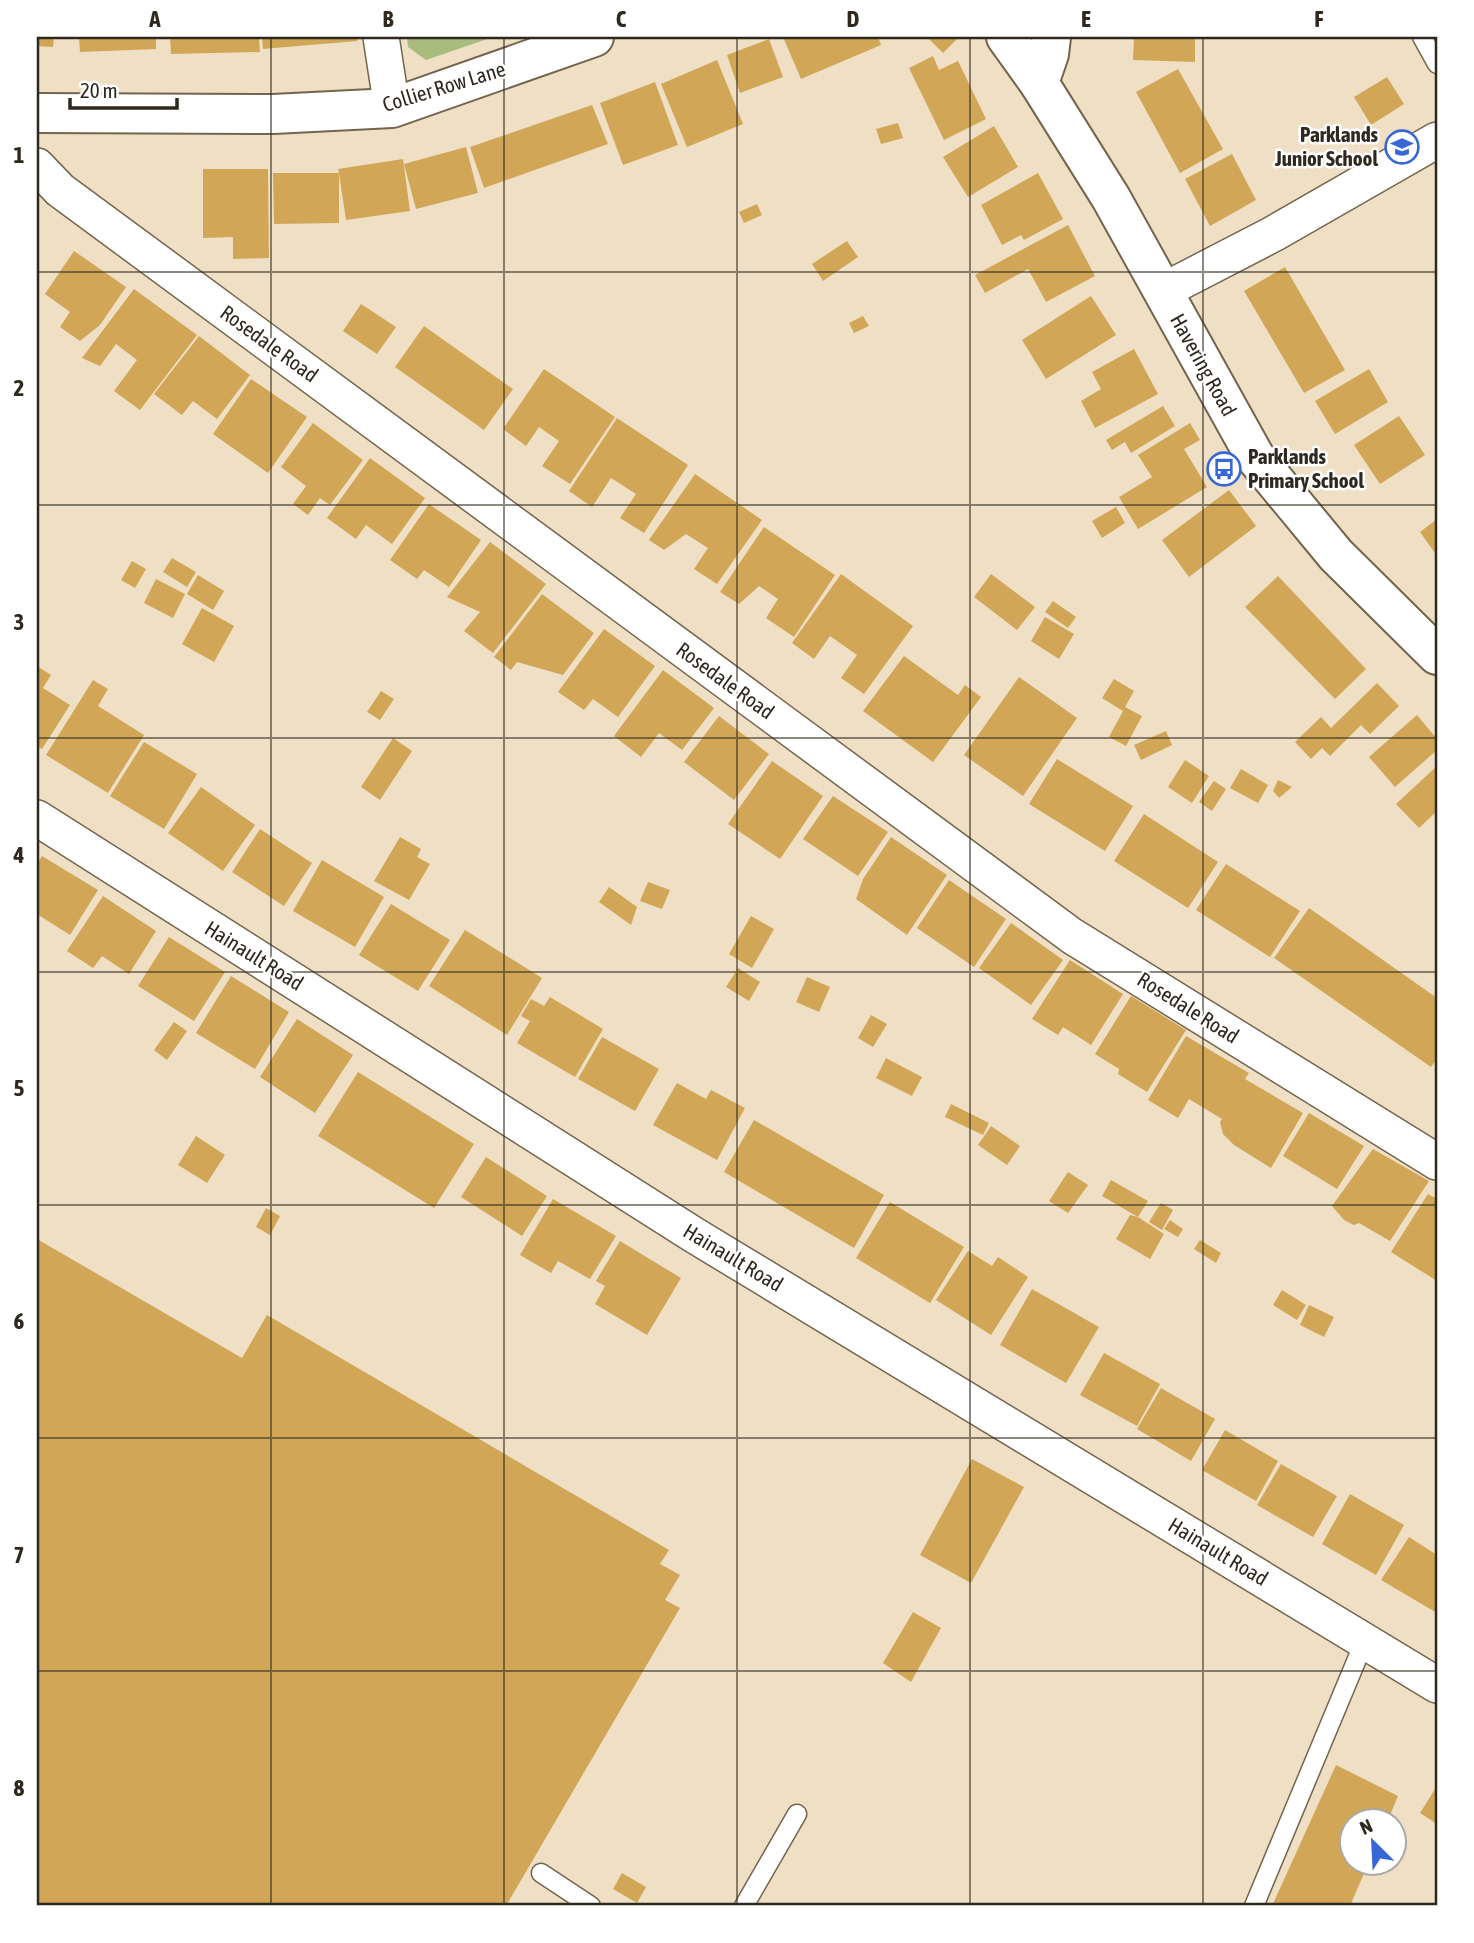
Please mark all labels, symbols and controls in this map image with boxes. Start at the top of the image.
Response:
text: A [148,6,161,32]
text: B [383,6,394,32]
text: C [616,6,627,32]
text: D [847,6,860,32]
text: E [1081,6,1091,32]
text: F [1314,6,1324,32]
street label: Collier Row Lane [379,56,508,116]
scale bar [70,66,177,110]
text: 20 m [80,78,118,102]
place label: Parklands Junior School [1274,122,1379,170]
school or university icon: Parklands Junior School [1383,128,1421,166]
text: 1 [14,142,25,168]
street label: Rosedale Road [216,300,323,387]
street label: Havering Road [1166,309,1242,420]
text: 2 [14,375,24,401]
place label: Parklands Primary School [1248,444,1364,492]
bus stop icon: Parklands Primary School [1205,450,1243,488]
text: 3 [14,609,24,635]
street label: Rosedale Road [672,637,779,724]
text: 4 [13,842,25,868]
street label: Hainault Road [201,915,308,995]
street label: Rosedale Road [1133,967,1244,1048]
text: 5 [14,1075,25,1101]
street label: Hainault Road [680,1218,787,1296]
text: 6 [14,1308,25,1334]
street label: Hainault Road [1165,1512,1272,1590]
text: 7 [14,1542,24,1568]
text: 8 [14,1775,25,1801]
north arrow [1338,1806,1408,1876]
text: N [1356,1814,1376,1839]

